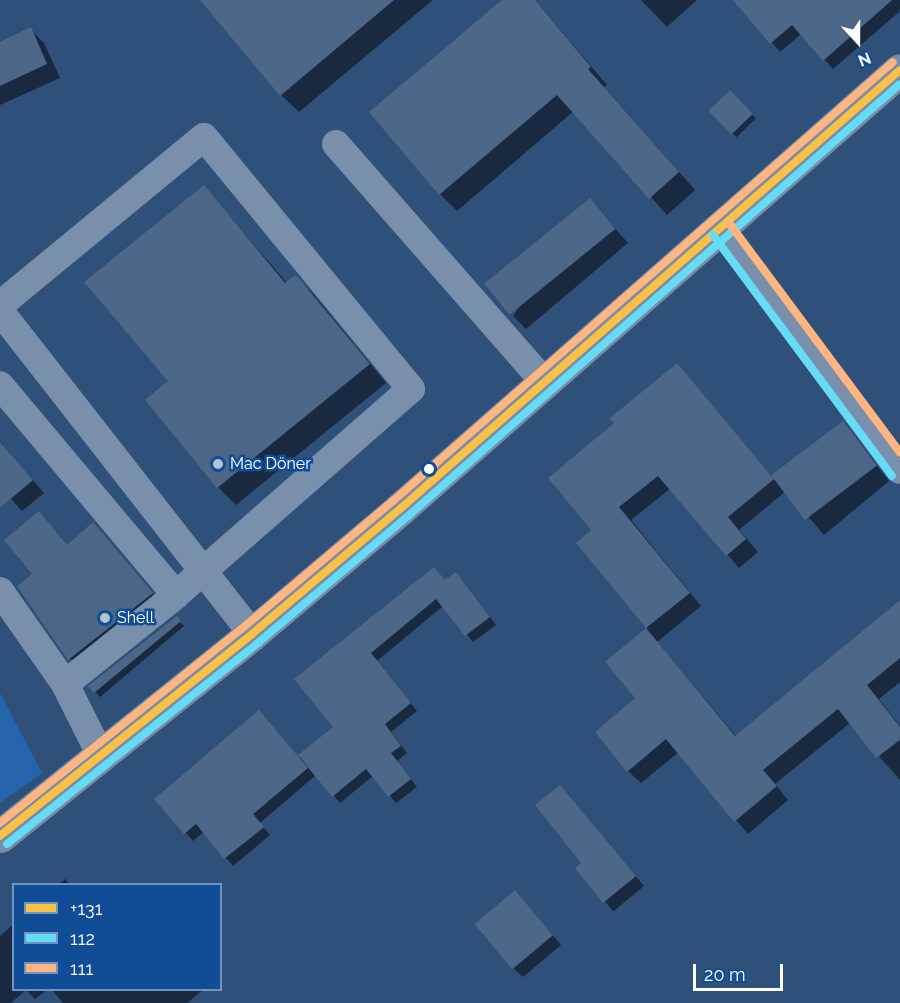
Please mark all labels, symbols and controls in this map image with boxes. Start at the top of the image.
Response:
north arrow [828,12,888,72]
text: N [856,48,874,70]
place label: Mac Döner [230,454,311,474]
marker: Mac Döner [211,457,225,471]
unlabelled marker [423,463,435,475]
place label: Shell [117,608,154,628]
marker: Shell [98,611,112,625]
legend [12,883,222,991]
text: +131 [70,898,102,919]
text: 112 [70,928,95,949]
scale bar [696,952,786,990]
text: 111 [70,958,93,979]
text: 20 m [704,964,746,985]

